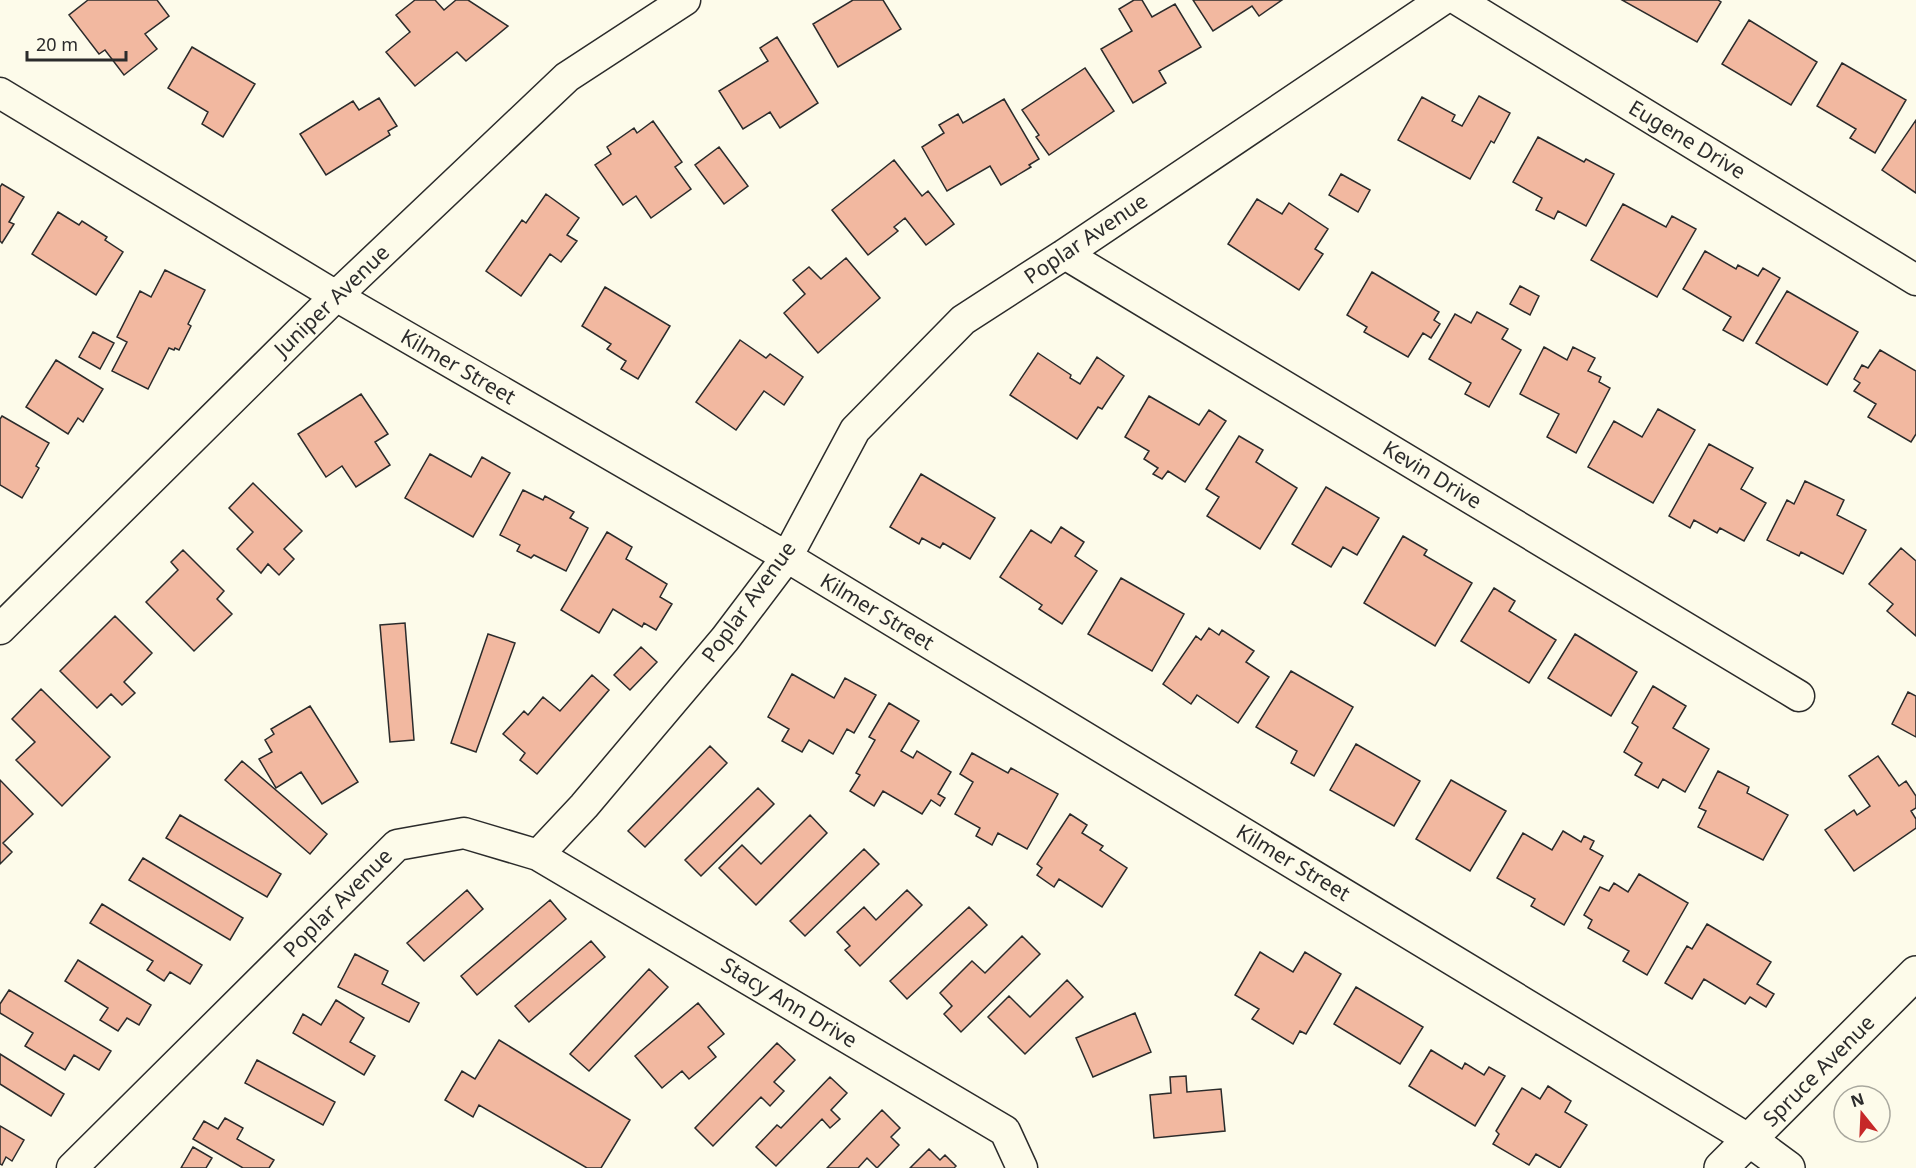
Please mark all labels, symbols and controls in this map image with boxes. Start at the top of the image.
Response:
scale bar [27,24,126,62]
text: 20 m [36,32,78,56]
street label: Eugene Drive [1624,93,1751,185]
street label: Poplar Avenue [1018,186,1153,290]
street label: Juniper Avenue [266,238,395,364]
street label: Kilmer Street [396,322,521,410]
street label: Kevin Drive [1378,434,1487,515]
street label: Poplar Avenue [695,535,802,668]
street label: Kilmer Street [815,566,940,656]
street label: Kilmer Street [1231,817,1356,907]
street label: Poplar Avenue [277,842,398,963]
street label: Stacy Ann Drive [716,951,863,1054]
street label: Spruce Avenue [1756,1008,1880,1132]
north arrow [1832,1084,1892,1144]
text: N [1848,1087,1867,1112]

